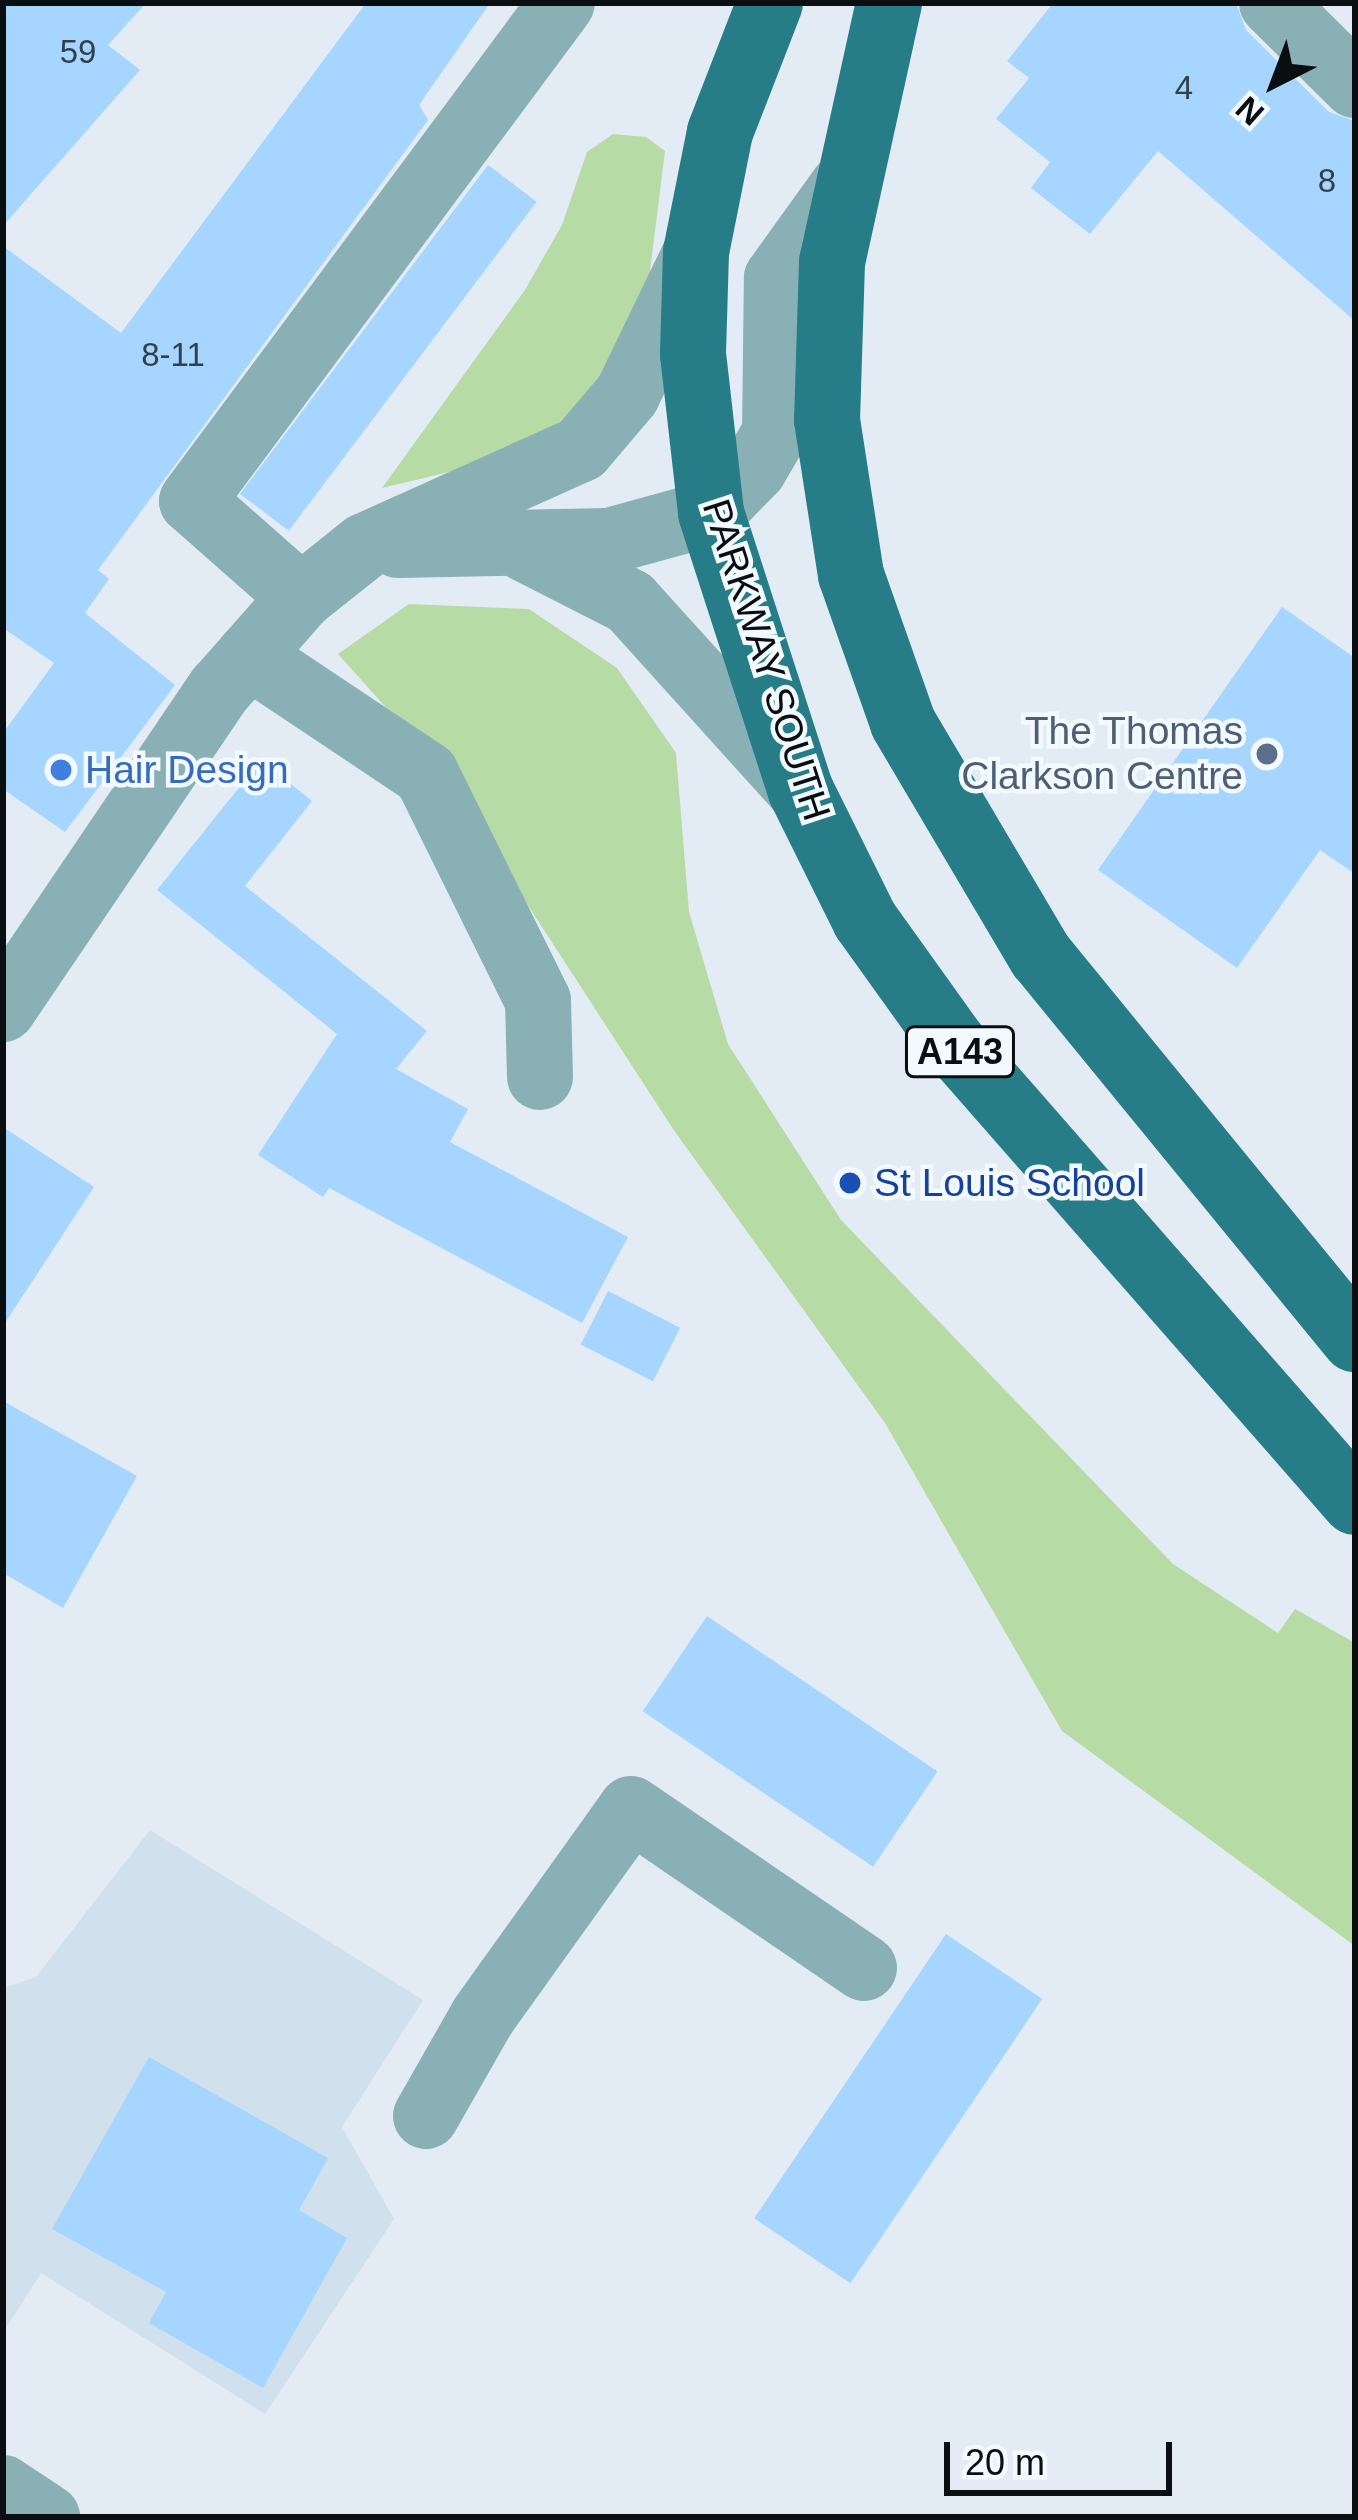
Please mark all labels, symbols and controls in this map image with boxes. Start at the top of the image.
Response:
north arrow [1214,24,1334,144]
house number: 59 [60,32,96,72]
house number: 4 [1175,68,1193,108]
text: N [1228,89,1271,133]
house number: 8 [1318,161,1336,201]
house number: 8-11 [141,335,205,375]
street label: PARKWAY SOUTH [692,493,840,827]
place label: The Thomas Clarkson Centre [961,709,1243,800]
marker: The Thomas Clarkson Centre [1254,741,1280,767]
place label: Hair Design [85,747,289,793]
marker: Hair Design [48,757,74,783]
road number: A143 [903,1022,1017,1082]
place label: St Louis School [874,1160,1145,1206]
marker: St Louis School [837,1170,863,1196]
scale bar [950,2418,1178,2492]
text: 20 m [965,2442,1045,2483]

